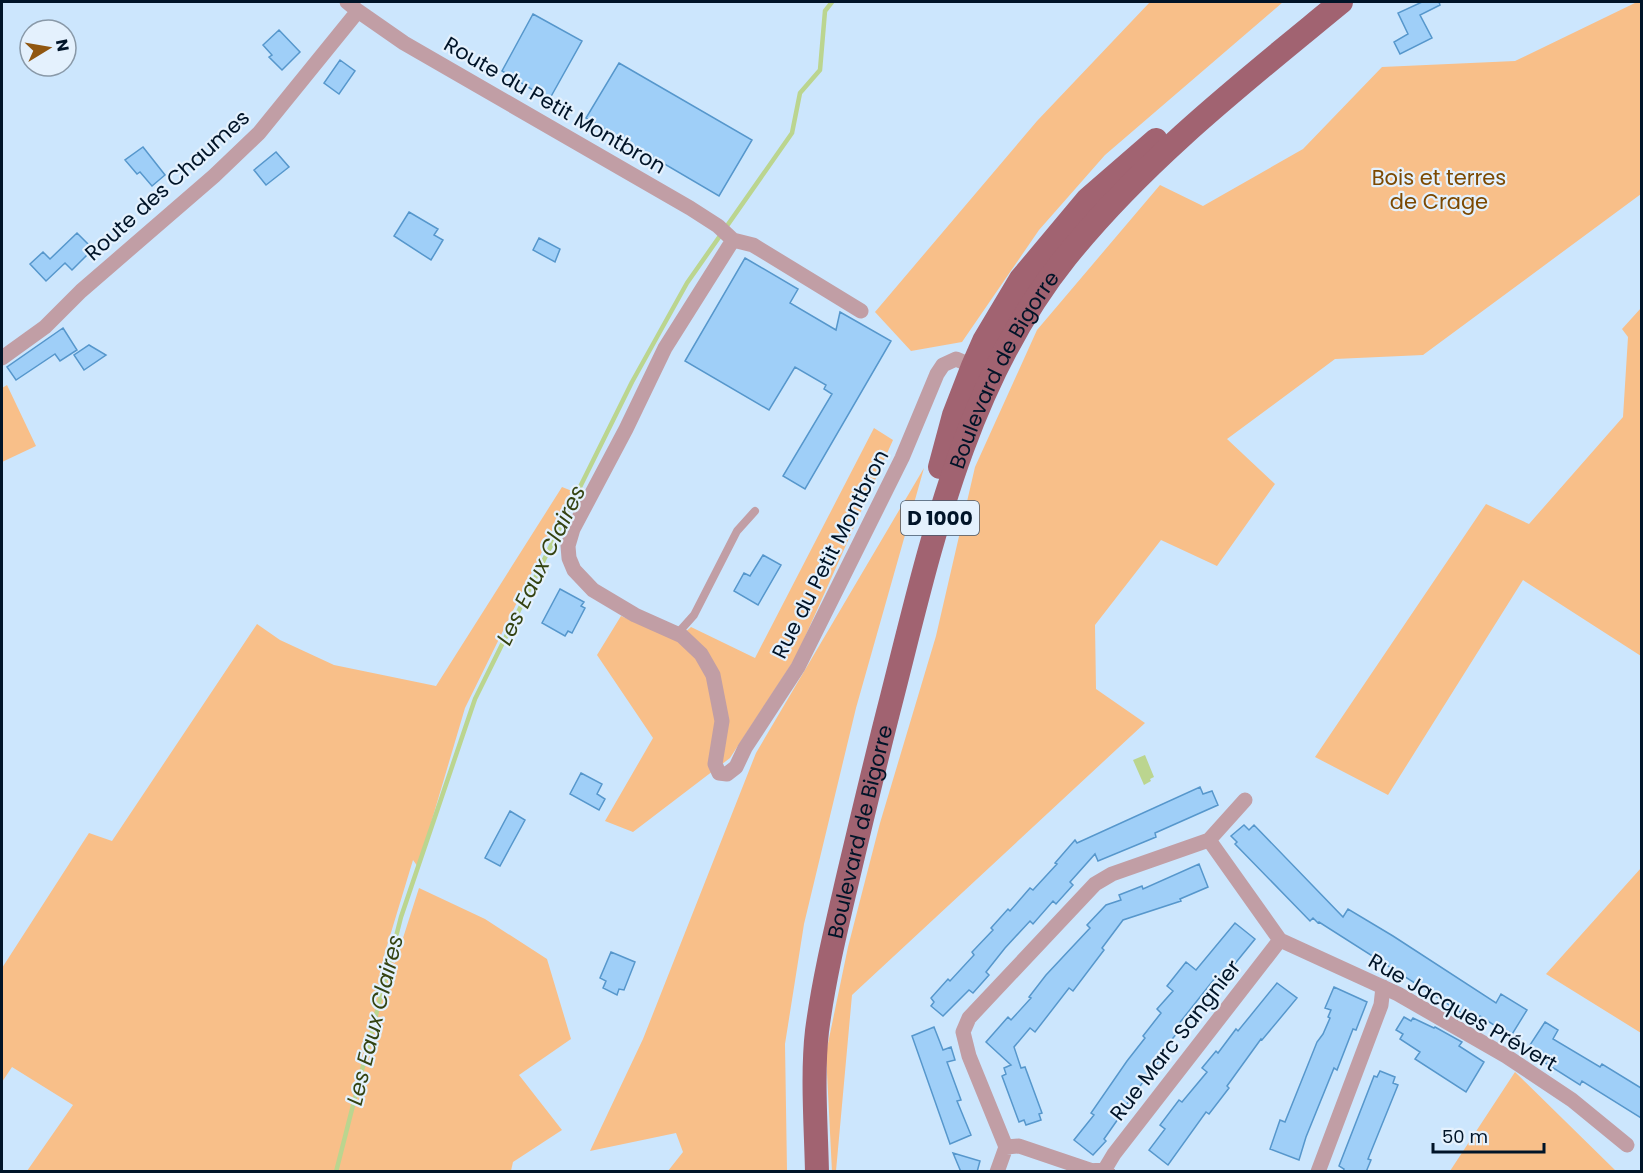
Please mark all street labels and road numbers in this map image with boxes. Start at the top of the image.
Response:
street label: Route du Petit Montbron [439,29,671,181]
street label: Route des Chaumes [78,103,256,267]
street label: Boulevard de Bigorre [942,265,1065,473]
street label: Rue du Petit Montbron [765,445,895,663]
road number: D 1000 [901,501,979,535]
street label: Boulevard de Bigorre [820,722,899,941]
street label: Rue Jacques Prévert [1363,946,1563,1078]
street label: Rue Marc Sangnier [1103,953,1247,1127]

